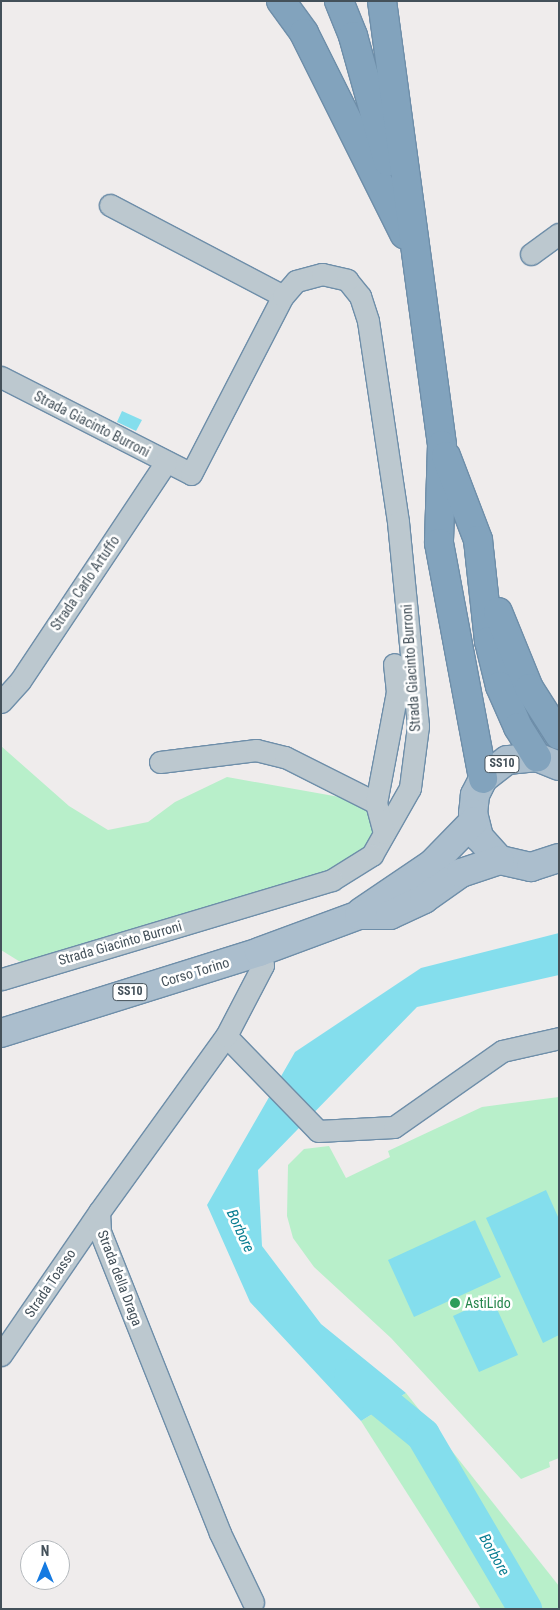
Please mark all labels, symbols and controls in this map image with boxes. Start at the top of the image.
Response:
street label: Strada Giacinto Burroni [31,388,153,460]
street label: Strada Carlo Artuffo [47,532,123,634]
street label: Strada Giacinto Burroni [398,604,424,732]
road number: SS10 [483,754,521,774]
street label: Strada Giacinto Burroni [56,917,184,969]
street label: Corso Torino [159,954,231,990]
road number: SS10 [111,982,149,1002]
water label: Borbore [222,1207,258,1255]
street label: Strada della Draga [94,1228,146,1328]
street label: Strada Toasso [21,1246,79,1320]
place label: AstiLido [465,1295,511,1311]
marker: AstiLido [449,1297,461,1309]
water label: Borbore [475,1531,513,1579]
north arrow [20,1540,70,1590]
text: N [41,1543,49,1559]

